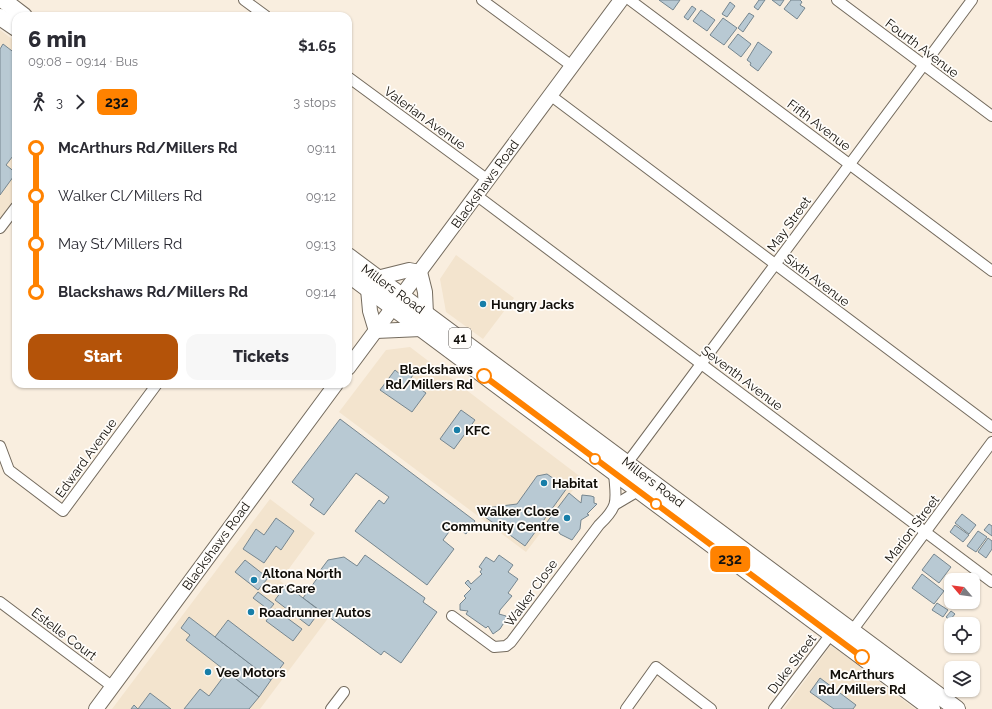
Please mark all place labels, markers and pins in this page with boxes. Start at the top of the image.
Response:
place label: Hungry Jacks [491,297,575,312]
marker: Hungry Jacks [478,299,488,309]
place label: Blackshaws Rd/Millers Rd [385,362,474,392]
marker: Blackshaws Rd/Millers Rd [476,368,492,384]
place label: KFC [465,423,490,438]
marker: KFC [452,425,462,435]
unlabelled marker [589,453,601,465]
place label: Habitat [552,476,598,491]
marker: Habitat [539,478,549,488]
unlabelled marker [650,498,662,510]
place label: Walker Close Community Centre [442,504,559,534]
marker: Walker Close Community Centre [562,513,572,523]
place label: Altona North Car Care [262,566,342,596]
marker: Altona North Car Care [249,575,259,585]
place label: Roadrunner Autos [259,605,372,620]
marker: Roadrunner Autos [246,607,256,617]
marker: McArthurs Rd/Millers Rd [854,649,870,665]
place label: Vee Motors [216,665,286,680]
marker: Vee Motors [203,667,213,677]
place label: McArthurs Rd/Millers Rd [818,667,906,697]

